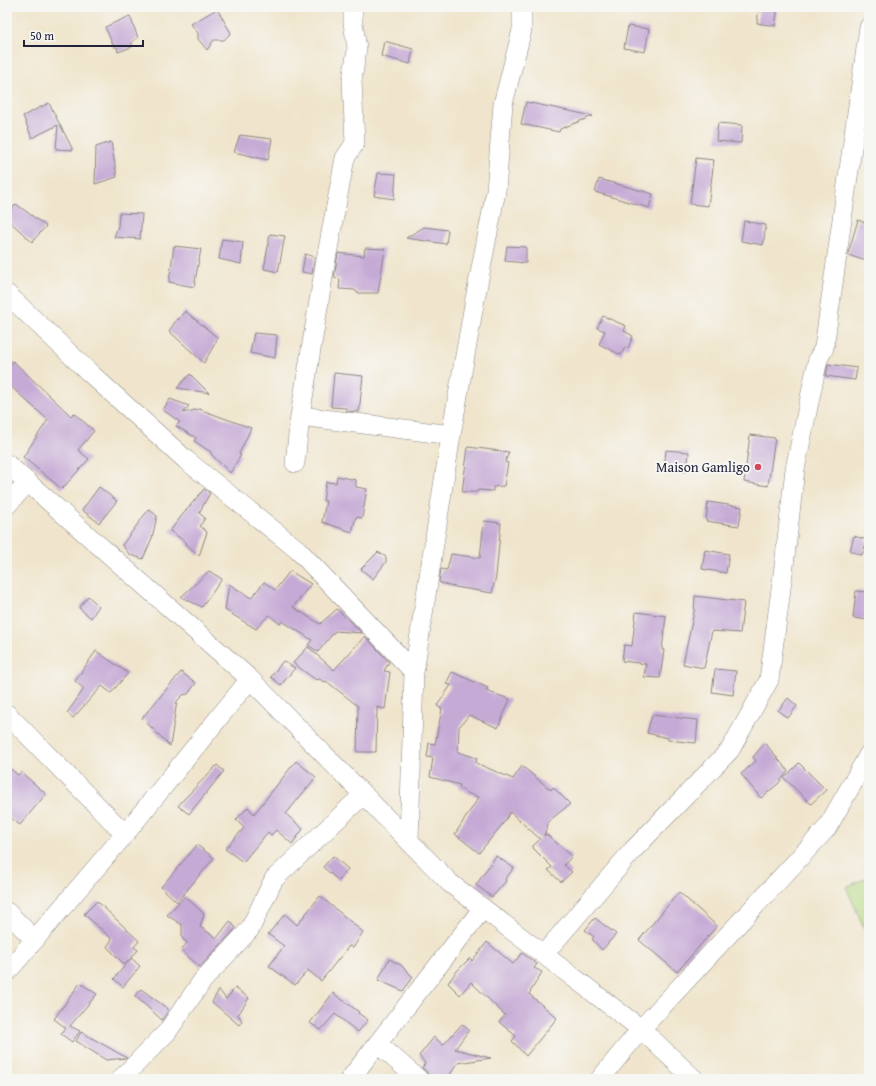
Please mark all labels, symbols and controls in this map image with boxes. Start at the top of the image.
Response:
scale bar [24,22,143,48]
text: 50 m [30,27,54,44]
place label: Maison Gamligo [656,457,750,477]
marker: Maison Gamligo [753,462,763,472]

